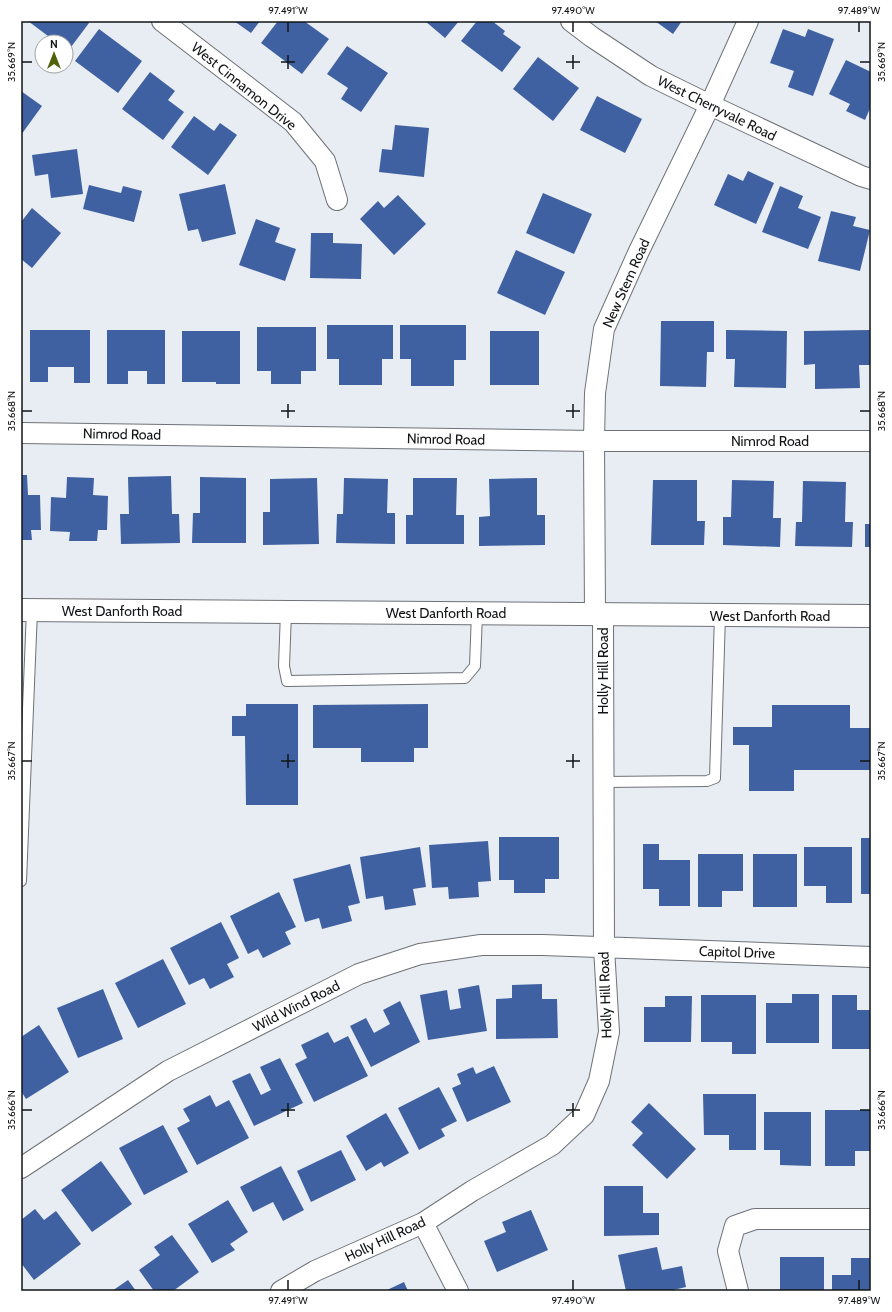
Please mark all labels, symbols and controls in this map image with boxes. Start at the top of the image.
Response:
text: 97.491°W [268,4,308,17]
text: 97.490°W [551,4,595,17]
text: 97.489°W [838,4,881,17]
north arrow [34,34,74,74]
text: N [50,37,58,51]
street label: West Cinnamon Drive [188,38,300,134]
text: 35.669°N [5,42,18,82]
text: 35.669°N [875,42,888,82]
street label: West Cherryvale Road [655,71,779,145]
street label: New Stem Road [598,236,654,330]
text: 35.668°N [5,391,18,431]
text: 35.668°N [875,391,888,431]
street label: Nimrod Road [83,424,161,444]
street label: Nimrod Road [407,429,485,449]
street label: Nimrod Road [731,432,809,450]
street label: West Danforth Road [62,602,182,620]
street label: West Danforth Road [386,604,506,622]
street label: West Danforth Road [710,607,830,625]
street label: Holly Hill Road [594,628,612,714]
text: 35.667°N [5,741,18,781]
text: 35.667°N [875,741,888,781]
street label: Capitol Drive [699,942,775,962]
street label: Holly Hill Road [594,951,616,1039]
street label: Wild Wind Road [249,976,343,1036]
text: 35.666°N [5,1090,18,1130]
text: 35.666°N [875,1090,888,1130]
street label: Holly Hill Road [342,1212,428,1266]
text: 97.491°W [268,1294,308,1307]
text: 97.490°W [551,1294,595,1307]
text: 97.489°W [838,1294,881,1307]

